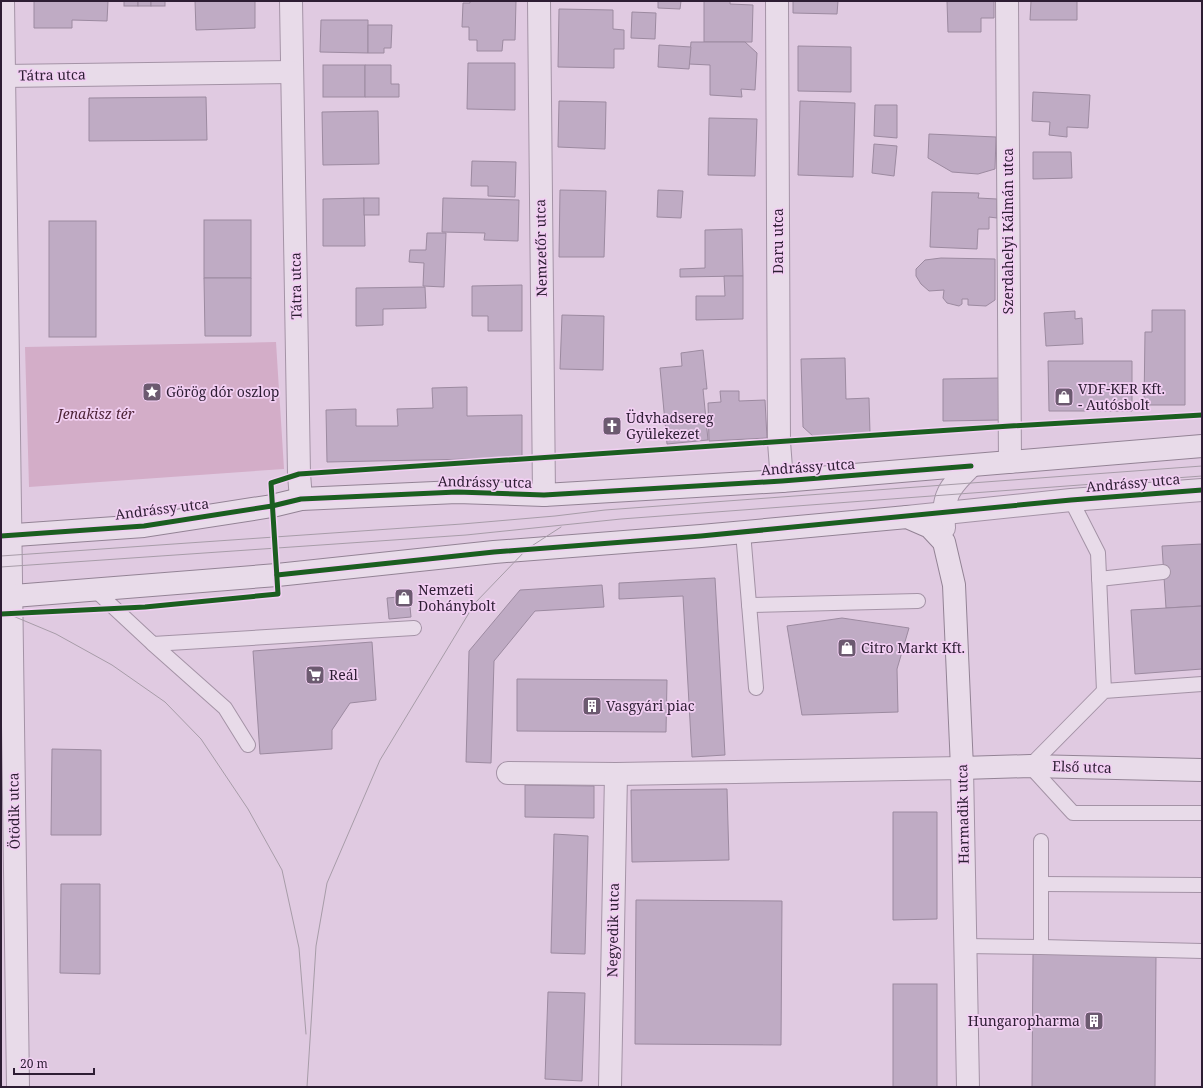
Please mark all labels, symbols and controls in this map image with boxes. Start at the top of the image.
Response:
street label: Tátra utca [18,64,86,85]
street label: Szerdahelyi Kálmán utca [998,148,1017,314]
street label: Nemzetőr utca [530,199,551,297]
street label: Daru utca [768,208,787,274]
street label: Tátra utca [285,252,306,320]
place label: VDF-KER Kft. - Autósbolt [1078,379,1165,414]
place icon: Görög dór oszlop [141,381,163,403]
place label: Görög dór oszlop [166,382,279,401]
shop icon: VDF-KER Kft. - Autósbolt [1053,386,1075,408]
park label: Jenakisz tér [55,404,135,423]
place label: Üdvhadsereg Gyülekezet [626,408,714,443]
church icon: Üdvhadsereg Gyülekezet [601,415,623,437]
street label: Andrássy utca [760,454,856,479]
street label: Andrássy utca [1085,469,1181,496]
street label: Andrássy utca [438,471,533,492]
street label: Andrássy utca [114,493,210,524]
place label: Nemzeti Dohánybolt [418,580,496,615]
shop icon: Nemzeti Dohánybolt [393,587,415,609]
shop icon: Citro Markt Kft. [836,637,858,659]
place label: Citro Markt Kft. [861,638,965,657]
supermarket icon: Reál [304,664,326,686]
place label: Reál [329,665,359,684]
building icon: Vasgyári piac [581,695,603,717]
place label: Vasgyári piac [606,696,695,715]
street label: Első utca [1052,756,1112,777]
street label: Harmadik utca [952,764,973,864]
street label: Ötödik utca [3,772,24,850]
street label: Negyedik utca [602,882,623,977]
building icon: Hungaropharma [1083,1010,1105,1032]
place label: Hungaropharma [968,1011,1080,1030]
scale bar [14,1050,94,1076]
text: 20 m [20,1055,48,1072]

